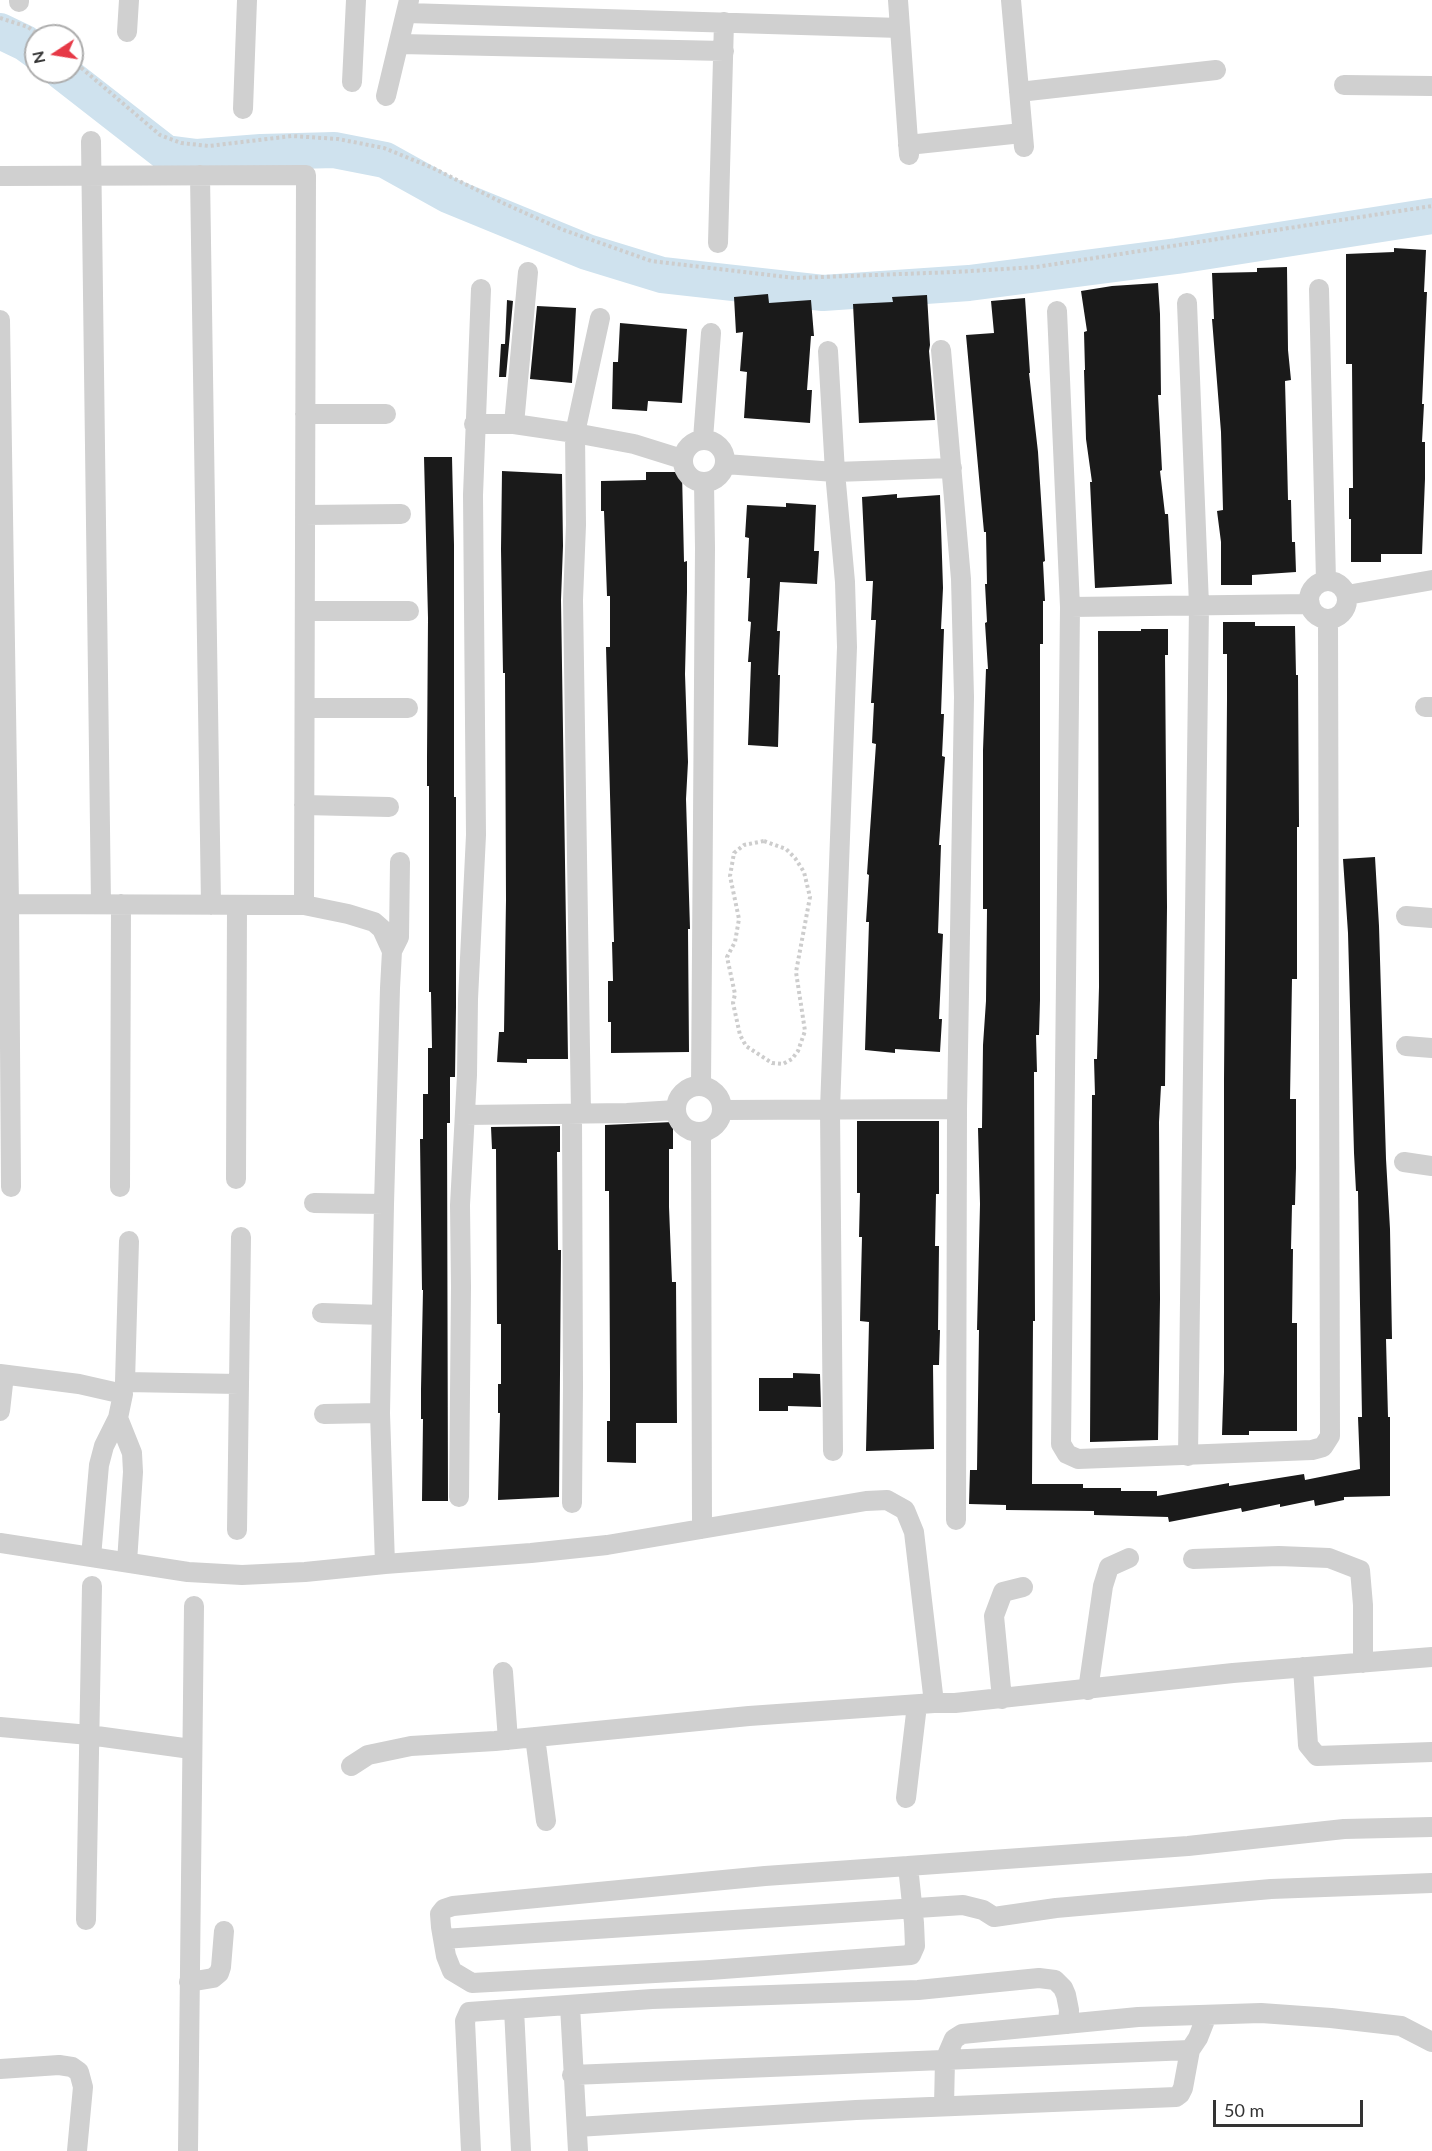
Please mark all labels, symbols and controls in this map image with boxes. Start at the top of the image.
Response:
north arrow [24,24,84,84]
text: N [27,49,48,65]
scale bar [1216,2088,1366,2126]
text: 50 m [1224,2099,1264,2121]

